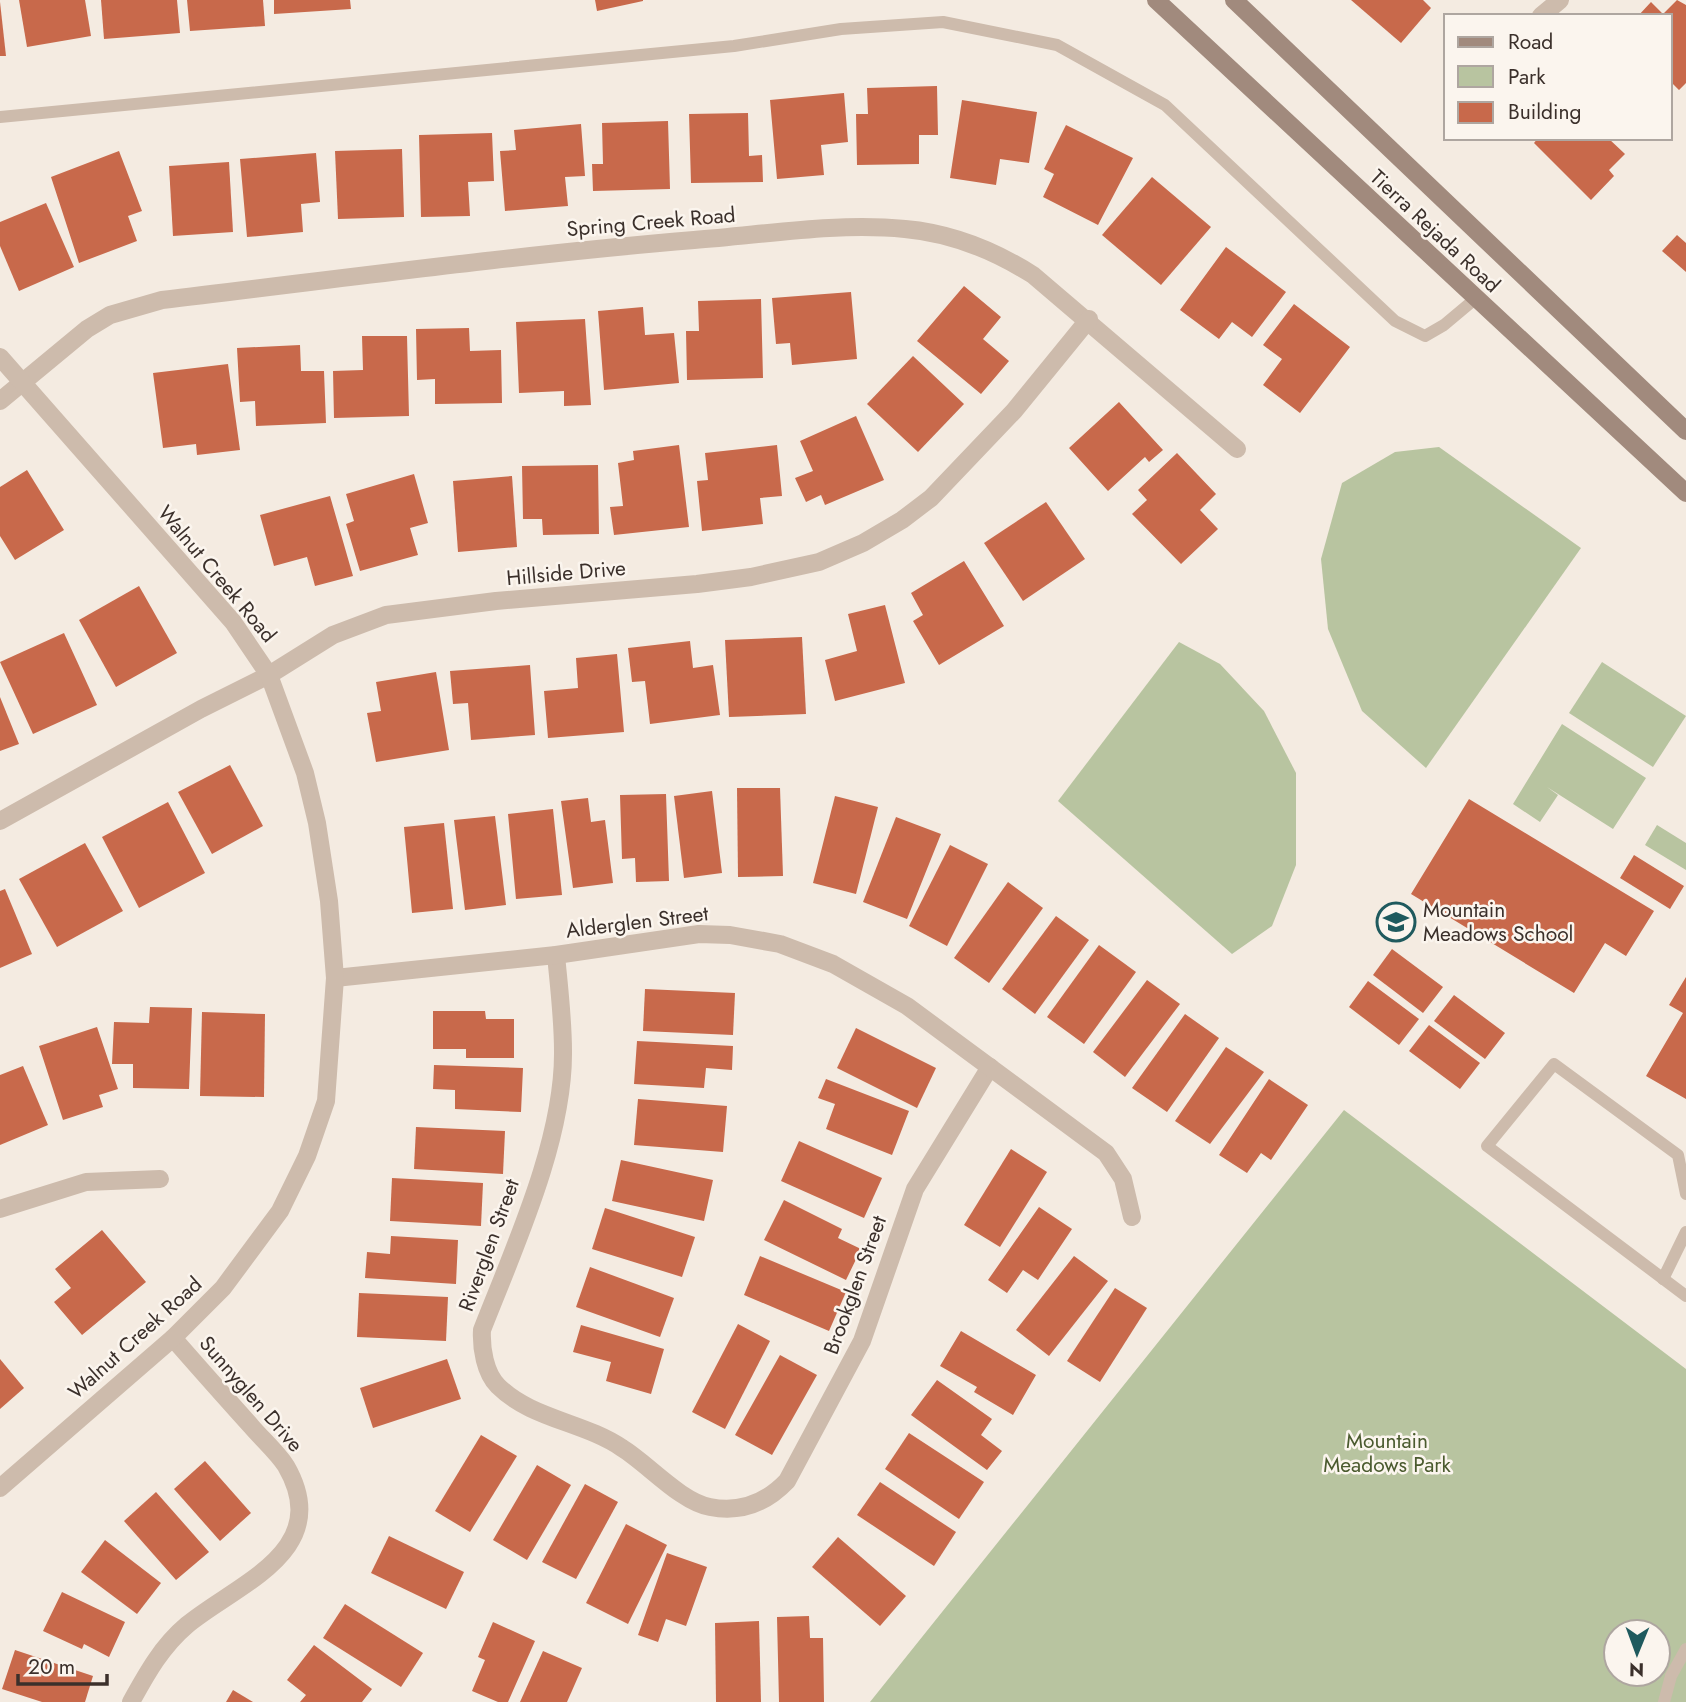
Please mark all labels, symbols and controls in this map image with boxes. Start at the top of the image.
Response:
legend [1444,14,1672,140]
text: Road [1508,27,1553,57]
text: Park [1508,62,1546,92]
text: Building [1508,97,1581,127]
street label: Tierra Rejada Road [1363,163,1507,299]
street label: Spring Creek Road [565,200,737,244]
street label: Walnut Creek Road [151,499,283,649]
street label: Hillside Drive [505,553,627,593]
place label: Mountain Meadows School [1423,895,1573,949]
street label: Alderglen Street [564,898,710,946]
school or university icon: Mountain Meadows School [1375,901,1417,943]
street label: Riverglen Street [451,1175,527,1315]
street label: Brookglen Street [816,1211,894,1359]
street label: Walnut Creek Road [62,1270,208,1406]
street label: Sunnyglen Drive [192,1329,310,1459]
park label: Mountain Meadows Park [1323,1426,1452,1480]
north arrow [1602,1618,1672,1688]
scale bar [18,1642,107,1686]
text: 20 m [28,1652,75,1682]
text: N [1629,1656,1644,1683]

